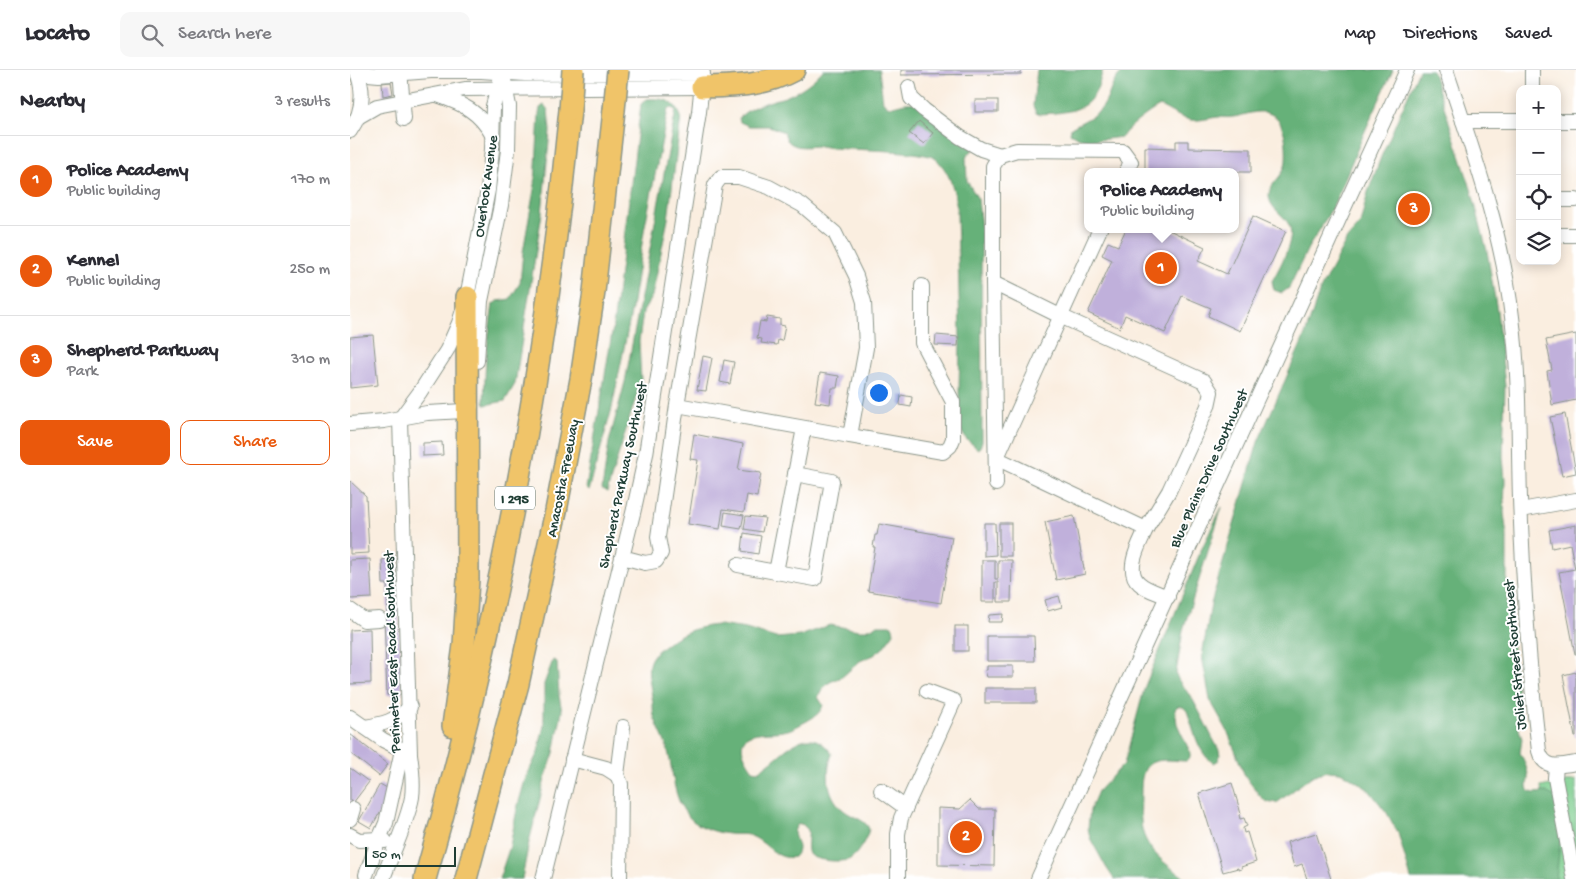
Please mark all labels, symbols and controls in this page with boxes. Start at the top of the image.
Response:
search box [120,12,470,57]
text: Locato [25,20,90,49]
icon: search [138,21,166,49]
text: Search here [178,23,272,46]
text: Map [1344,24,1376,45]
text: Directions [1404,24,1477,45]
text: Saved [1505,24,1551,45]
map controls [1516,85,1561,265]
button: + [1516,85,1561,130]
text: Nearby [20,90,85,115]
text: 3 results [275,93,330,112]
button: − [1516,130,1561,175]
street label: Overlook Avenue [471,134,503,238]
text: Police Academy [67,160,188,183]
popup [1084,168,1239,233]
text: 1 [33,171,39,190]
text: 170 m [291,171,330,190]
button: locate [1516,175,1561,220]
text: Police Academy [1101,180,1222,203]
text: Public building [67,183,161,202]
pin: 3 [1398,190,1430,228]
text: Public building [1101,203,1194,222]
button: layers [1516,220,1561,265]
pin: 1 [1145,249,1177,287]
text: Kennel [67,250,119,273]
text: 2 [32,261,40,280]
text: 250 m [290,261,330,280]
text: Public building [67,273,161,292]
text: Shepherd Parkway [67,340,218,363]
text: 3 [32,351,40,370]
text: 310 m [291,351,330,370]
text: Park [67,363,98,382]
street label: Shepherd Parkway Southwest [595,379,653,570]
your location [866,380,892,406]
street label: Blue Plains Drive Southwest [1166,385,1254,552]
street label: Anacostia Freeway [544,417,584,539]
button: Save [20,420,170,465]
button: Share [180,420,330,465]
road number: I 295 [495,486,535,509]
street label: Perimeter East Road Southwest [380,549,406,754]
street label: Joliet Street Southwest [1500,577,1532,730]
pin: 2 [950,818,982,856]
scale bar [365,844,456,867]
text: 50 m [372,847,401,864]

